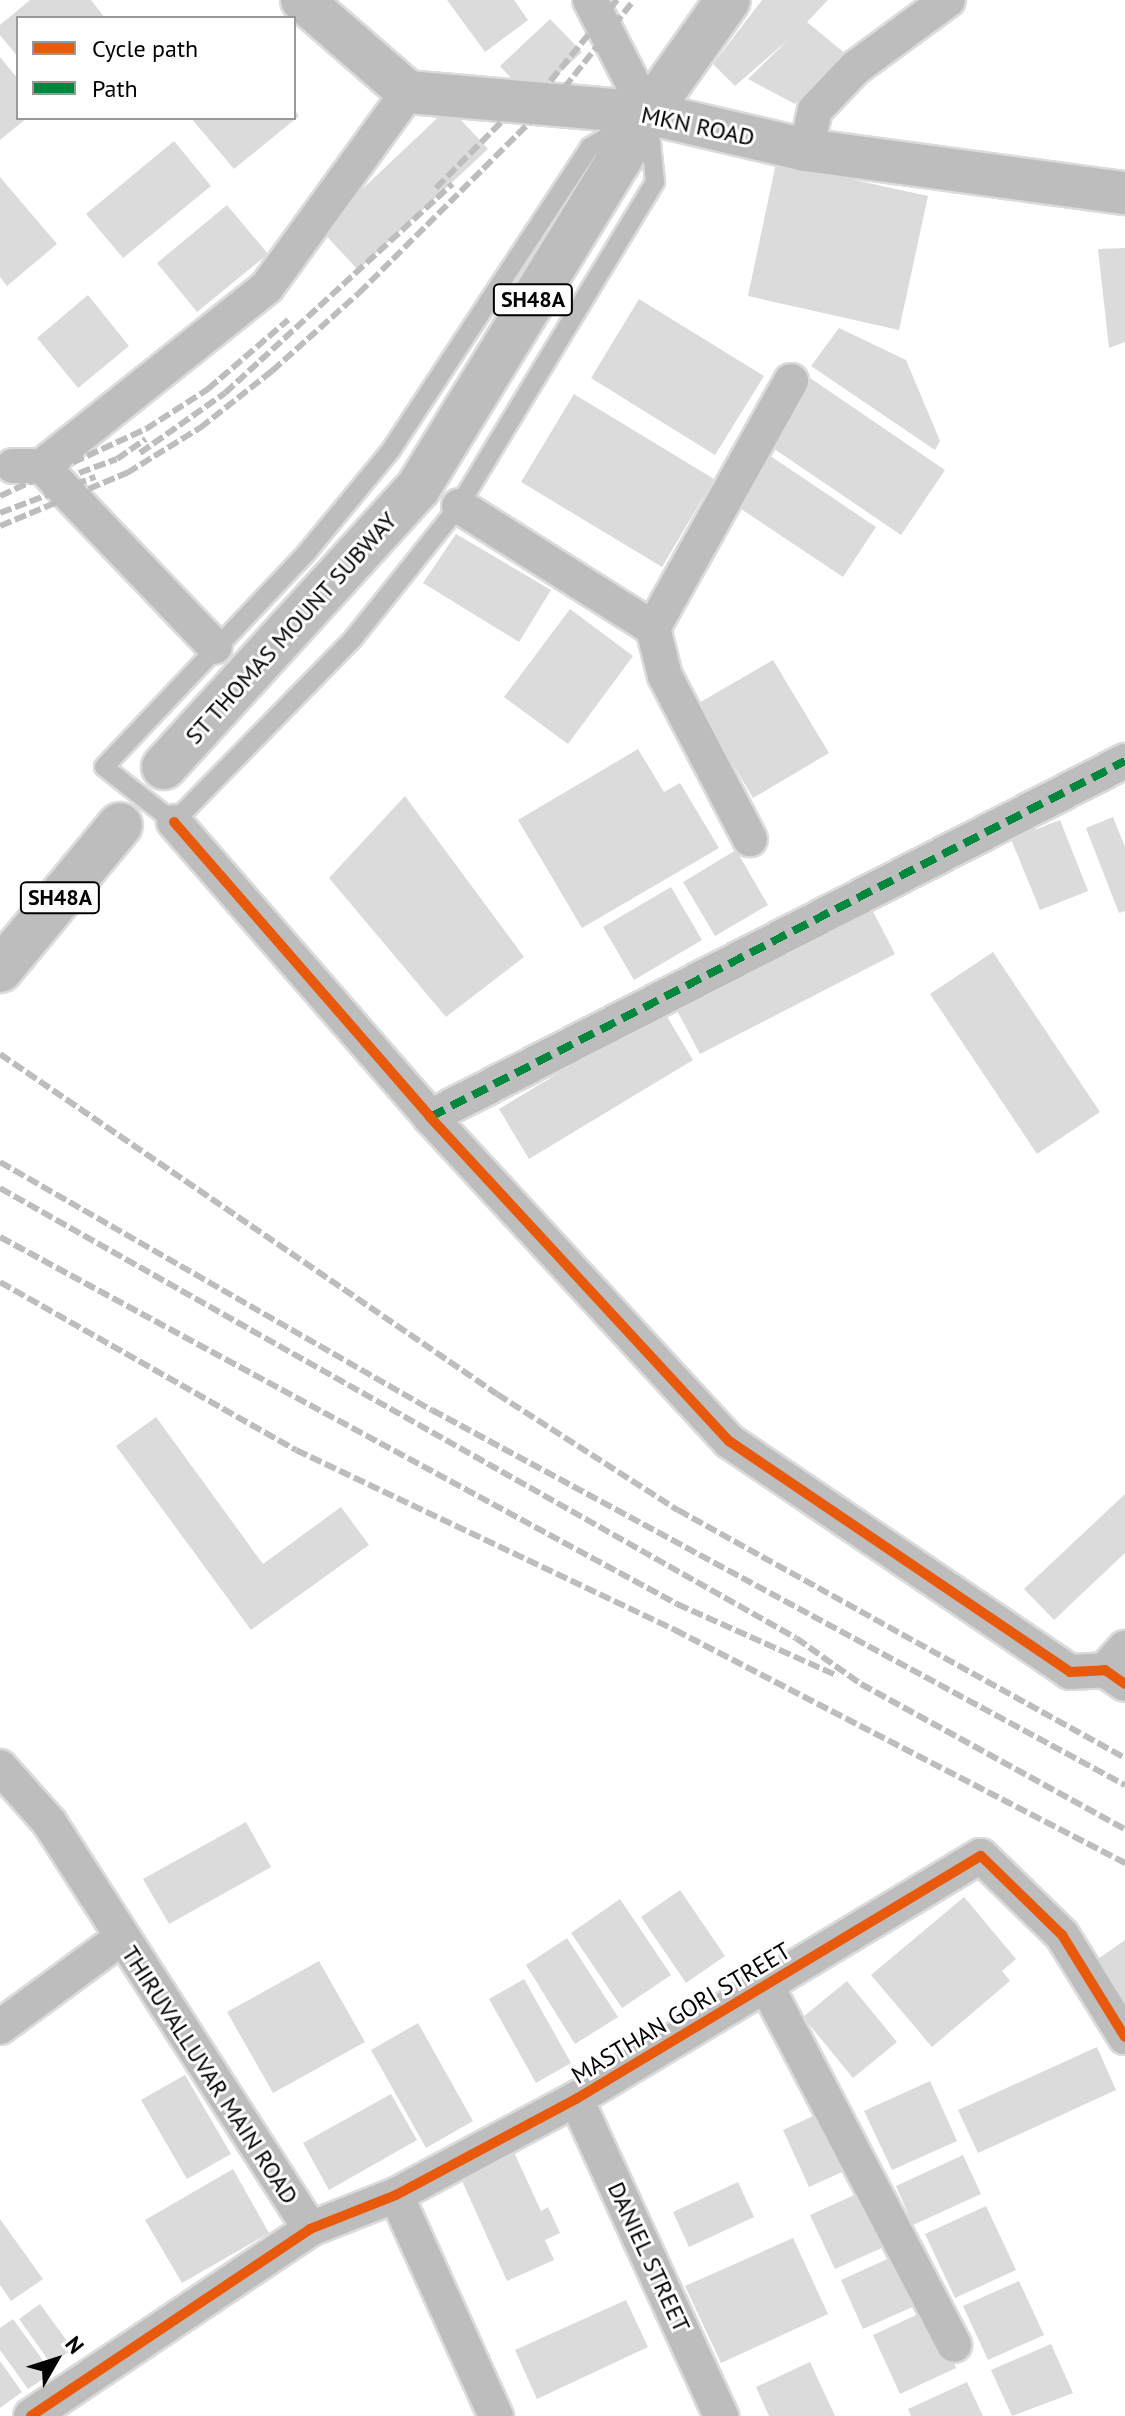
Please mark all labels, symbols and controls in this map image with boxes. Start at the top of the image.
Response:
legend [16,16,296,120]
text: Cycle path [92,33,198,64]
text: Path [92,73,138,104]
street label: MKN ROAD [639,100,757,152]
road number: SH48A [491,282,575,318]
street label: ST THOMAS MOUNT SUBWAY [178,505,404,751]
road number: SH48A [18,880,102,916]
street label: MASTHAN GORI STREET [566,1936,796,2090]
street label: THIRUVALLUVAR MAIN ROAD [116,1941,304,2209]
street label: DANIEL STREET [601,2177,697,2337]
north arrow [16,2320,96,2400]
text: N [59,2330,90,2359]

